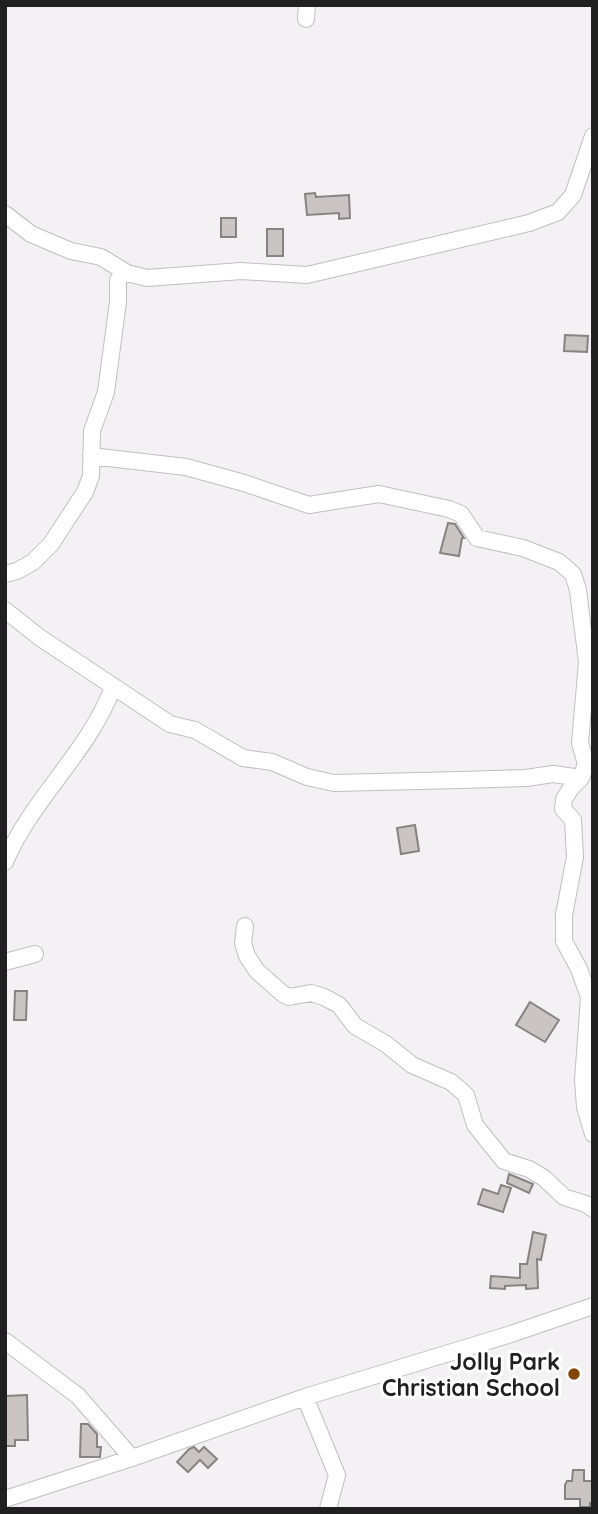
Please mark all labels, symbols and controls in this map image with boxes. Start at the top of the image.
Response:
place label: Jolly Park Christian School [382,1347,560,1402]
marker: Jolly Park Christian School [566,1366,582,1382]

